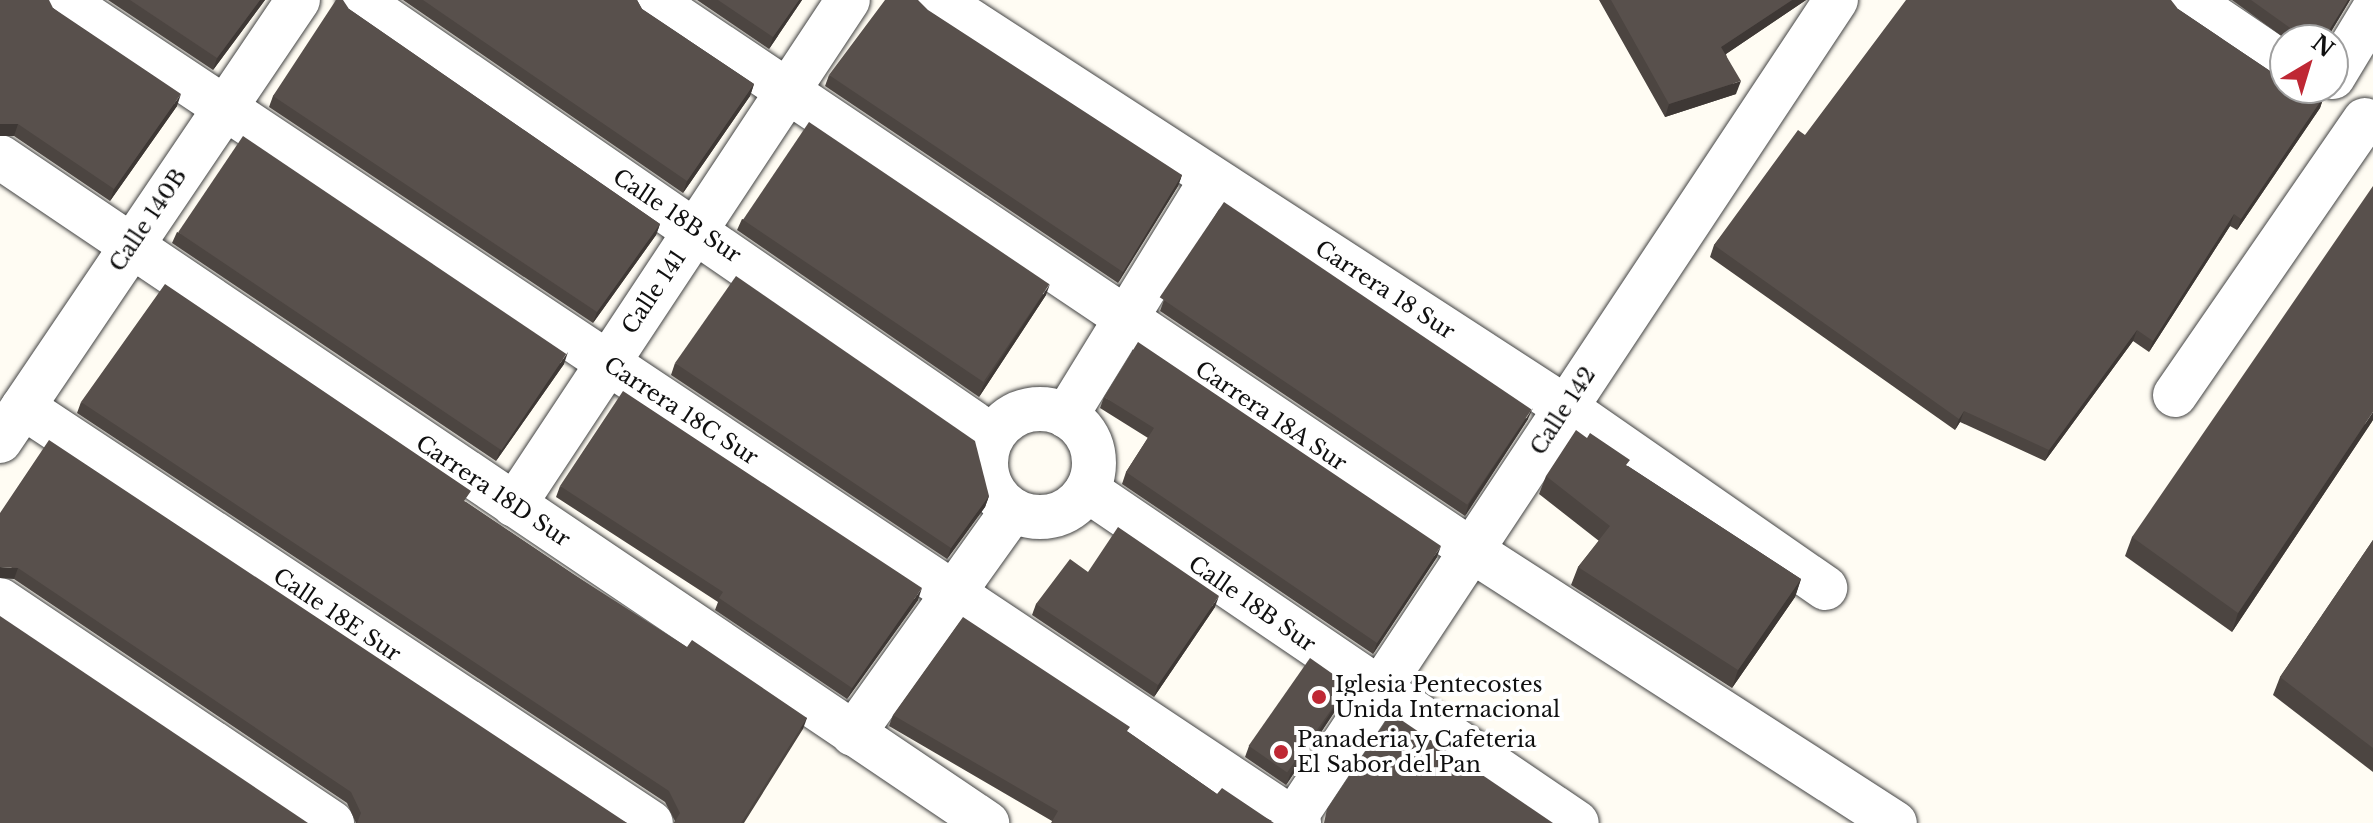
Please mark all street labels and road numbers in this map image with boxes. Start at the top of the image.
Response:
street label: Calle 18B Sur [608,163,746,269]
street label: Calle 140B [104,164,192,276]
street label: Carrera 18 Sur [1310,235,1460,345]
street label: Calle 141 [616,245,692,339]
street label: Carrera 18C Sur [599,351,763,471]
street label: Carrera 18A Sur [1190,355,1352,477]
street label: Calle 142 [1525,362,1601,460]
street label: Carrera 18D Sur [411,430,575,552]
street label: Calle 18B Sur [1183,551,1321,657]
street label: Calle 18E Sur [268,563,406,667]

